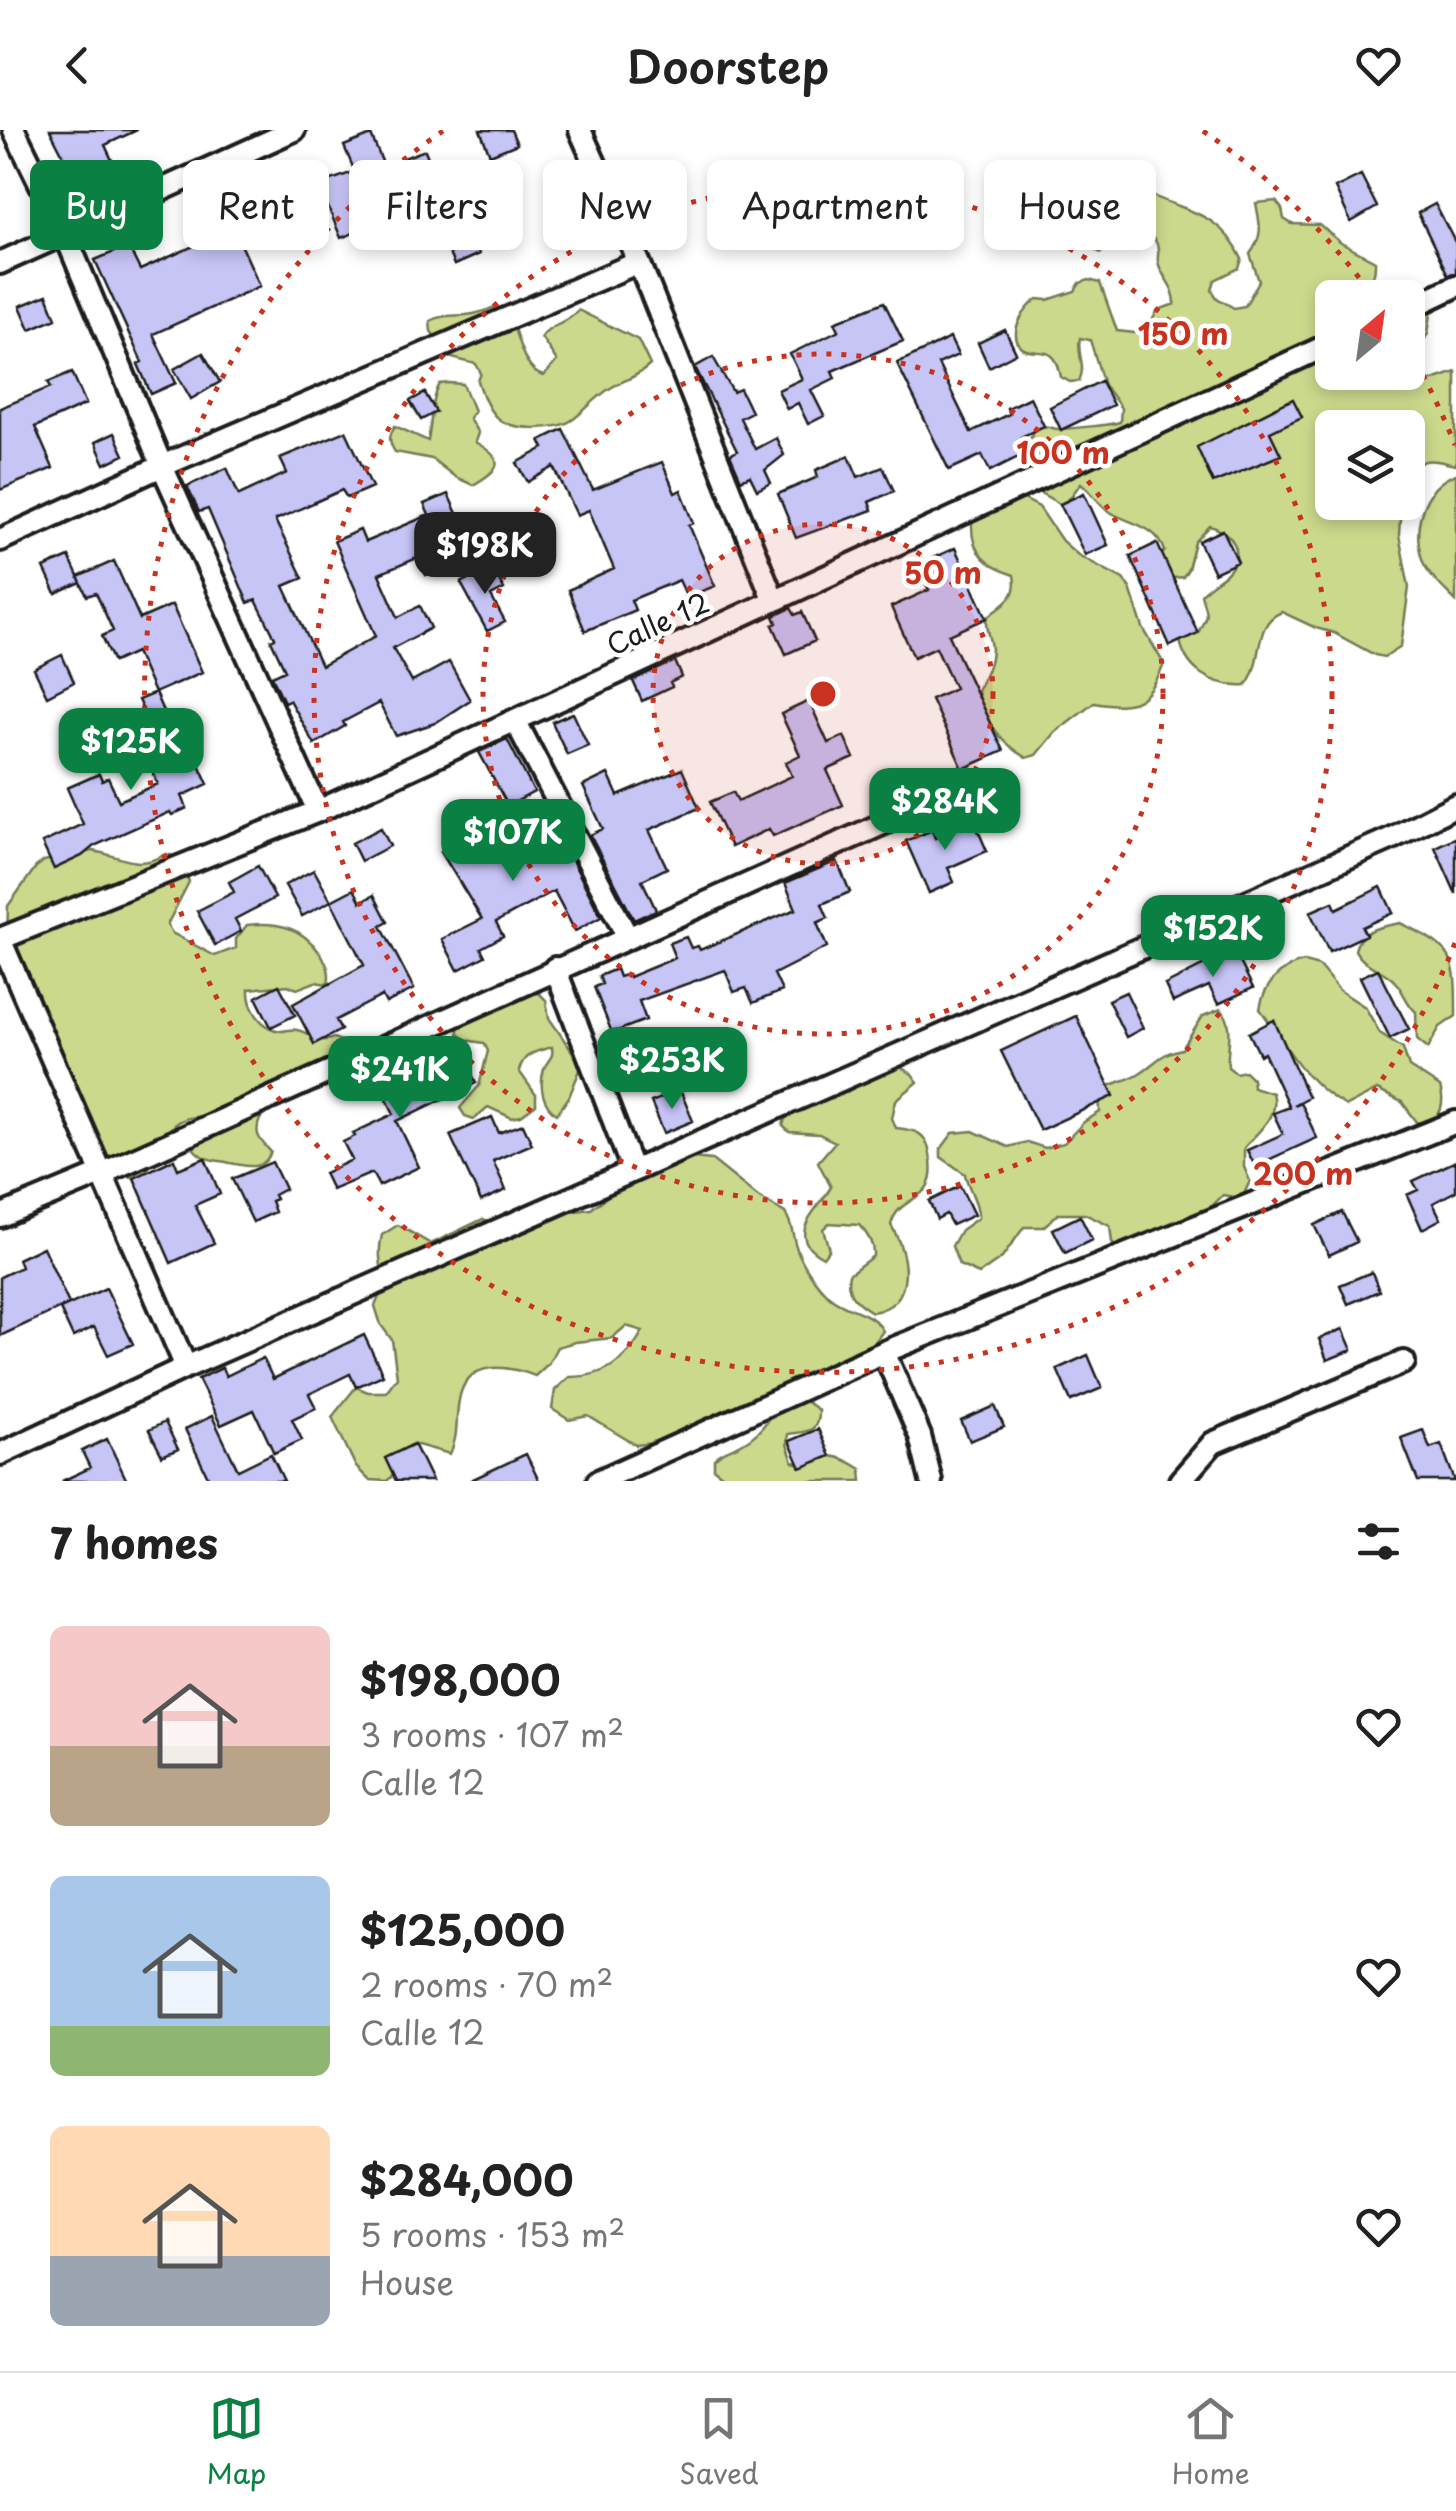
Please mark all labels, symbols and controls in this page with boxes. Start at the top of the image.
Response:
text: Doorstep [627,31,829,99]
icon: back [50,38,105,93]
icon: heart [1351,38,1406,93]
chip: Buy [30,160,163,250]
chip: Rent [183,160,329,250]
chip: Filters [349,160,523,250]
chip: New [543,160,687,250]
chip: Apartment [707,160,964,250]
chip: House [984,160,1156,250]
north arrow [1315,280,1425,390]
map controls [1315,280,1425,520]
text: 150 m [1138,310,1228,355]
button: layers [1315,410,1425,520]
text: 100 m [1016,429,1110,474]
pin: $198K [415,512,555,597]
text: $198K [436,520,534,568]
text: 50 m [904,549,982,594]
street label: Calle 12 [599,580,716,665]
centre of rings [805,676,841,712]
pin: $125K [61,708,201,793]
text: $125K [81,716,181,764]
pin: $284K [875,768,1015,853]
text: $284K [891,776,999,824]
pin: $107K [443,799,583,884]
text: $107K [463,807,563,855]
pin: $152K [1143,895,1283,980]
text: $152K [1163,903,1263,951]
pin: $253K [602,1027,742,1112]
text: $253K [619,1035,725,1083]
pin: $241K [330,1036,470,1121]
text: $241K [350,1044,450,1092]
text: 200 m [1253,1150,1353,1195]
text: 7 homes [50,1510,218,1573]
icon: filters [1351,1514,1406,1569]
text: $198,000 [360,1647,561,1710]
icon: home [130,1666,250,1786]
icon: heart [1351,1699,1406,1754]
text: 3 rooms · 107 m² [360,1710,624,1758]
text: Calle 12 [360,1758,485,1806]
text: $125,000 [360,1897,565,1960]
icon: home [130,1916,250,2036]
icon: heart [1351,1949,1406,2004]
text: 2 rooms · 70 m² [360,1960,613,2008]
text: Calle 12 [360,2008,485,2056]
text: $284,000 [360,2147,574,2210]
icon: home [130,2166,250,2286]
icon: heart [1351,2199,1406,2254]
text: 5 rooms · 153 m² [360,2210,625,2258]
text: House [360,2258,454,2306]
tab: Map [206,2391,266,2494]
tab: Saved [679,2391,759,2494]
tab: Home [1172,2391,1250,2494]

